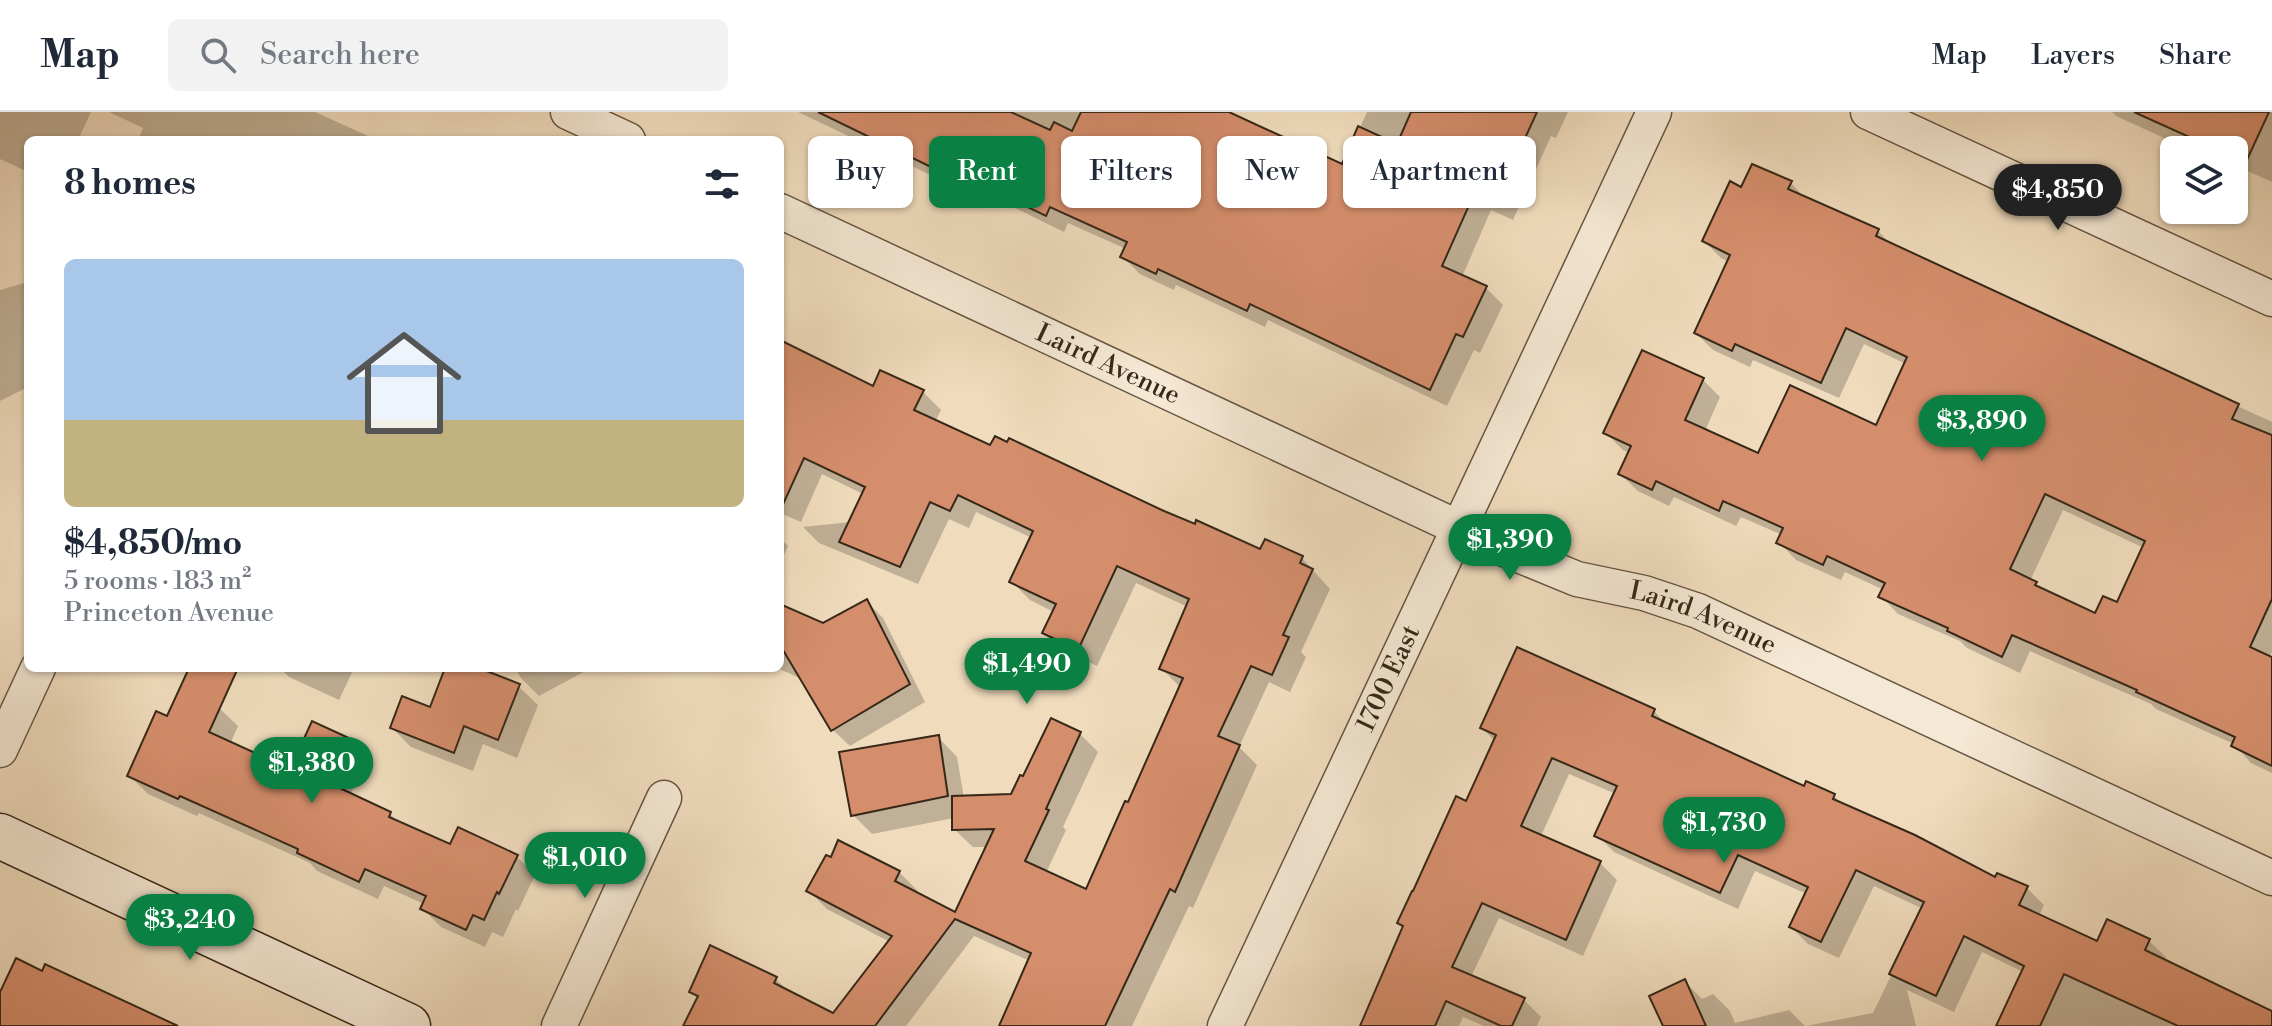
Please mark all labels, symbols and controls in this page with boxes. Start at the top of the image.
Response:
search box [168,19,728,91]
text: Map [40,32,120,79]
icon: search [196,33,240,77]
text: Search here [260,36,420,74]
text: Map [1932,38,1987,73]
text: Layers [2031,38,2115,73]
text: Share [2159,38,2232,73]
chip: Buy [808,136,913,208]
chip: Rent [929,136,1045,208]
chip: Filters [1061,136,1201,208]
chip: New [1217,136,1327,208]
chip: Apartment [1343,136,1536,208]
map controls [2160,136,2248,224]
button: layers [2160,136,2248,224]
icon: filters [700,162,744,206]
text: 8 homes [64,163,196,205]
pin: $4,850 [1993,164,2123,232]
text: $4,850 [2012,174,2104,206]
icon: home [332,311,476,455]
street label: Laird Avenue [1031,317,1185,412]
pin: $3,890 [1917,395,2047,463]
text: $3,890 [1937,405,2027,437]
pin: $1,390 [1445,514,1575,582]
text: $4,850/mo [64,523,242,565]
text: $1,390 [1466,524,1554,556]
text: 5 rooms · 183 m² [64,565,251,597]
street label: Laird Avenue [1627,574,1781,661]
text: Princeton Avenue [64,597,274,629]
street label: 1700 East [1350,620,1427,737]
pin: $1,490 [962,638,1092,706]
text: $1,490 [983,648,1071,680]
pin: $1,380 [247,737,377,805]
text: $1,380 [268,747,356,779]
pin: $1,730 [1659,797,1789,865]
text: $1,730 [1681,807,1767,839]
pin: $1,010 [520,832,650,900]
text: $1,010 [543,842,627,874]
pin: $3,240 [125,894,255,962]
text: $3,240 [144,904,236,936]

